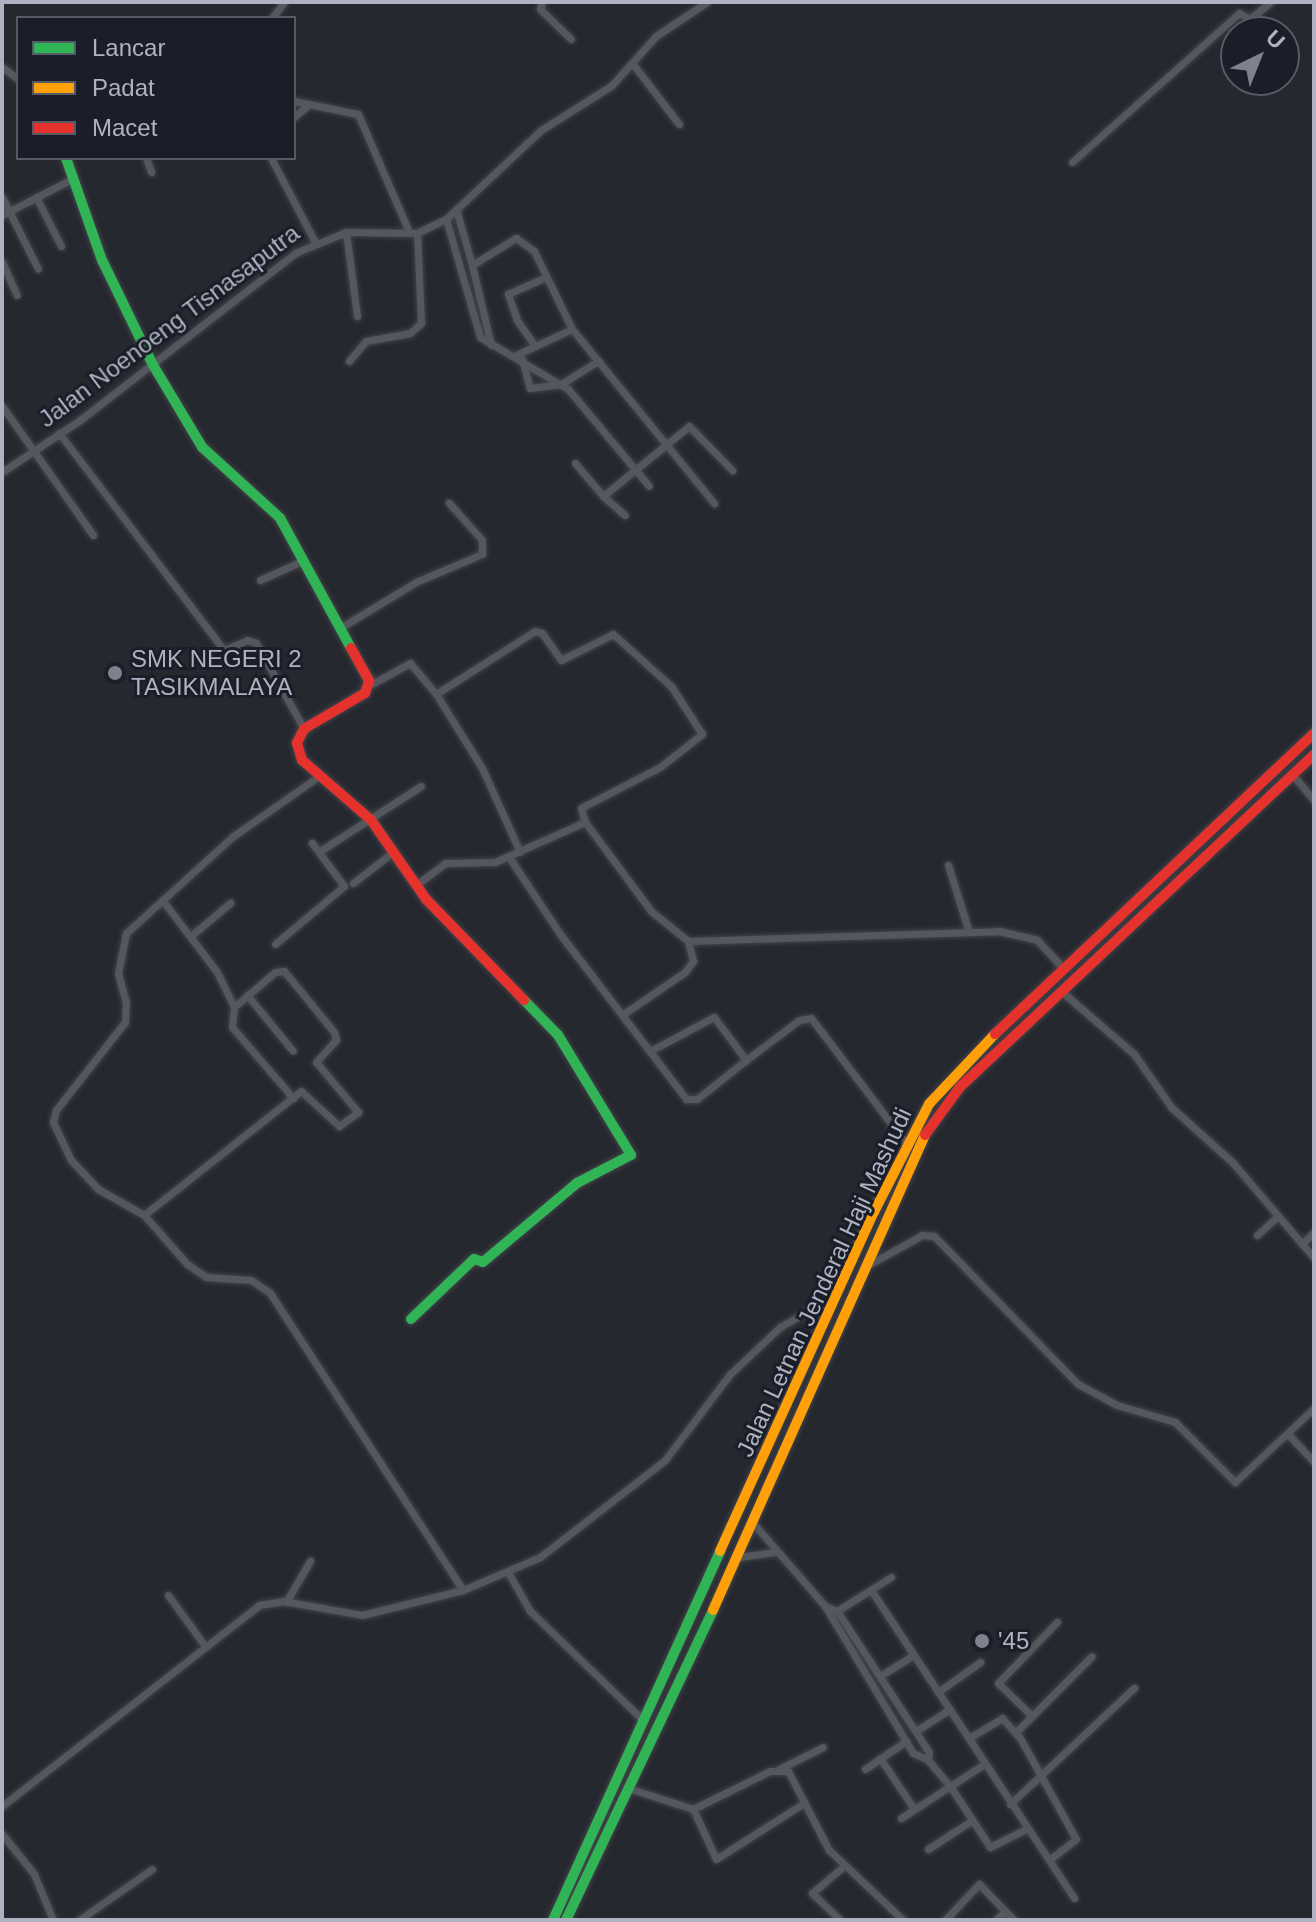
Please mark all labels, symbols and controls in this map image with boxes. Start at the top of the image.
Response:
legend [16,16,296,160]
north arrow [1220,16,1300,96]
text: U [1261,25,1290,54]
text: Lancar [92,34,165,61]
text: Padat [92,74,155,101]
text: Macet [92,114,157,141]
street label: Jalan Noenoeng Tisnasaputra [33,218,305,434]
place label: SMK NEGERI 2 TASIKMALAYA [131,645,302,701]
marker: SMK NEGERI 2 TASIKMALAYA [106,664,124,682]
street label: Jalan Letnan Jenderal Haji Mashudi [730,1103,918,1461]
place label: '45 [998,1627,1029,1655]
marker: '45 [973,1632,991,1650]

